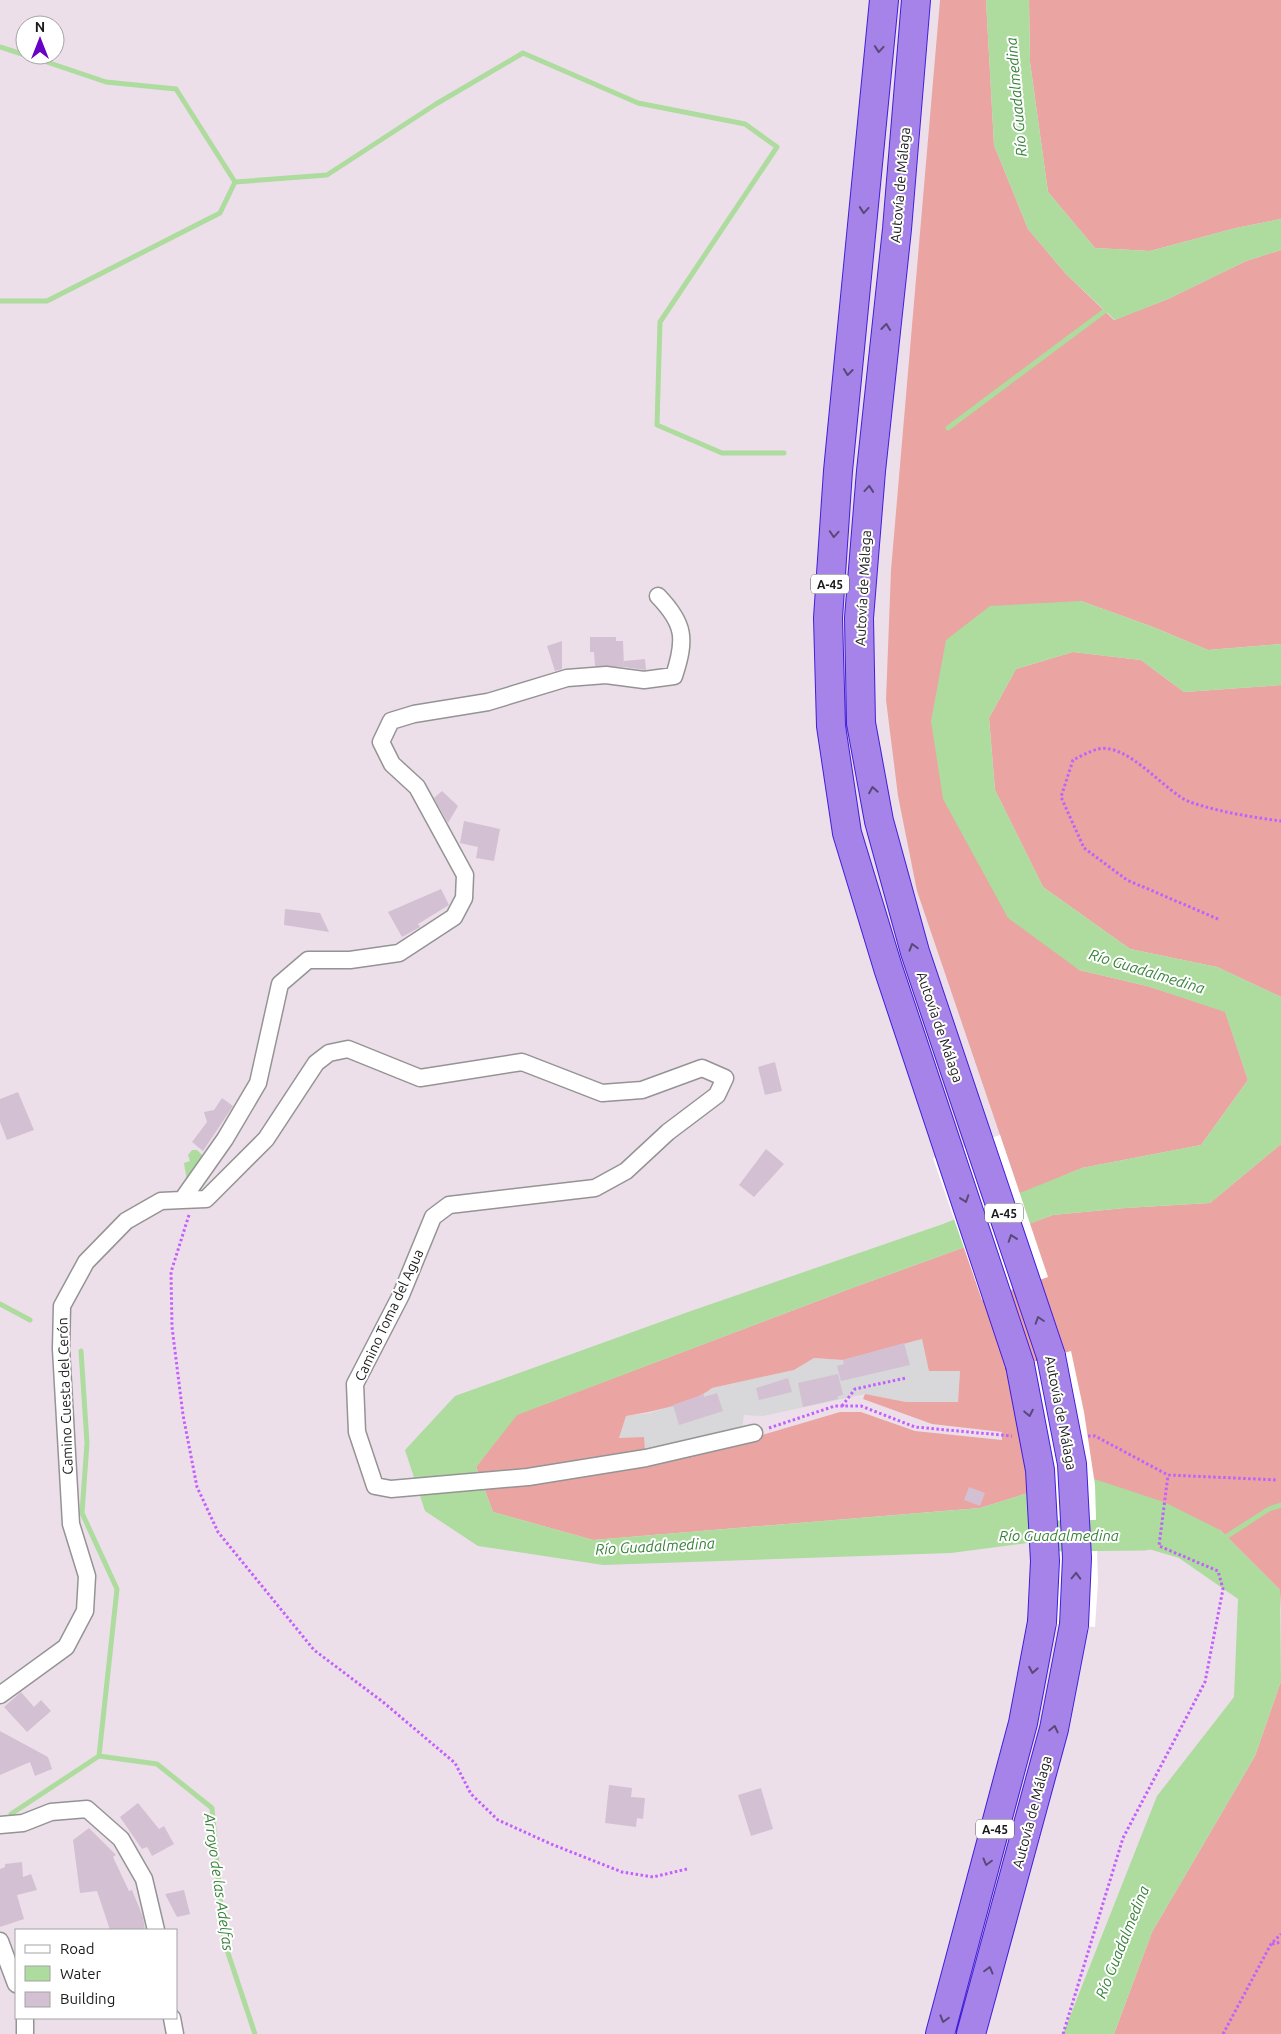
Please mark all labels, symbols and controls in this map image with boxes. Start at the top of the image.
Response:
north arrow [15,15,65,65]
text: N [35,19,45,35]
water label: Río Guadalmedina [1002,37,1030,157]
one-way arrow [874,45,885,53]
street label: Autovía de Málaga [887,127,913,243]
one-way arrow [859,207,870,215]
one-way arrow [880,323,891,331]
one-way arrow [843,368,854,376]
one-way arrow [864,484,875,492]
one-way arrow [828,530,839,538]
street label: Autovía de Málaga [852,530,874,646]
road number: A-45 [811,574,849,594]
one-way arrow [868,785,879,794]
one-way arrow [909,943,919,951]
water label: Río Guadalmedina [1087,945,1207,997]
street label: Autovía de Málaga [914,970,966,1084]
one-way arrow [959,1194,969,1202]
road number: A-45 [985,1204,1023,1222]
one-way arrow [1008,1234,1018,1243]
street label: Camino Toma del Agua [351,1247,427,1383]
street label: Camino Cuesta del Cerón [54,1317,76,1475]
one-way arrow [1035,1317,1045,1325]
street label: Autovía de Málaga [1042,1355,1080,1471]
one-way arrow [1023,1409,1033,1417]
water label: Río Guadalmedina [999,1527,1119,1544]
water label: Río Guadalmedina [595,1534,715,1558]
one-way arrow [1071,1572,1081,1580]
one-way arrow [1028,1666,1038,1675]
one-way arrow [1048,1724,1059,1733]
street label: Autovía de Málaga [1009,1754,1055,1870]
water label: Arroyo de las Adelfas [201,1811,237,1953]
road number: A-45 [976,1820,1014,1838]
one-way arrow [982,1858,992,1866]
water label: Río Guadalmedina [1092,1883,1152,2001]
legend [15,1929,178,2019]
text: Road [60,1940,95,1957]
text: Water [60,1965,101,1982]
one-way arrow [983,1966,994,1975]
text: Building [60,1990,115,2007]
one-way arrow [940,2015,950,2023]

